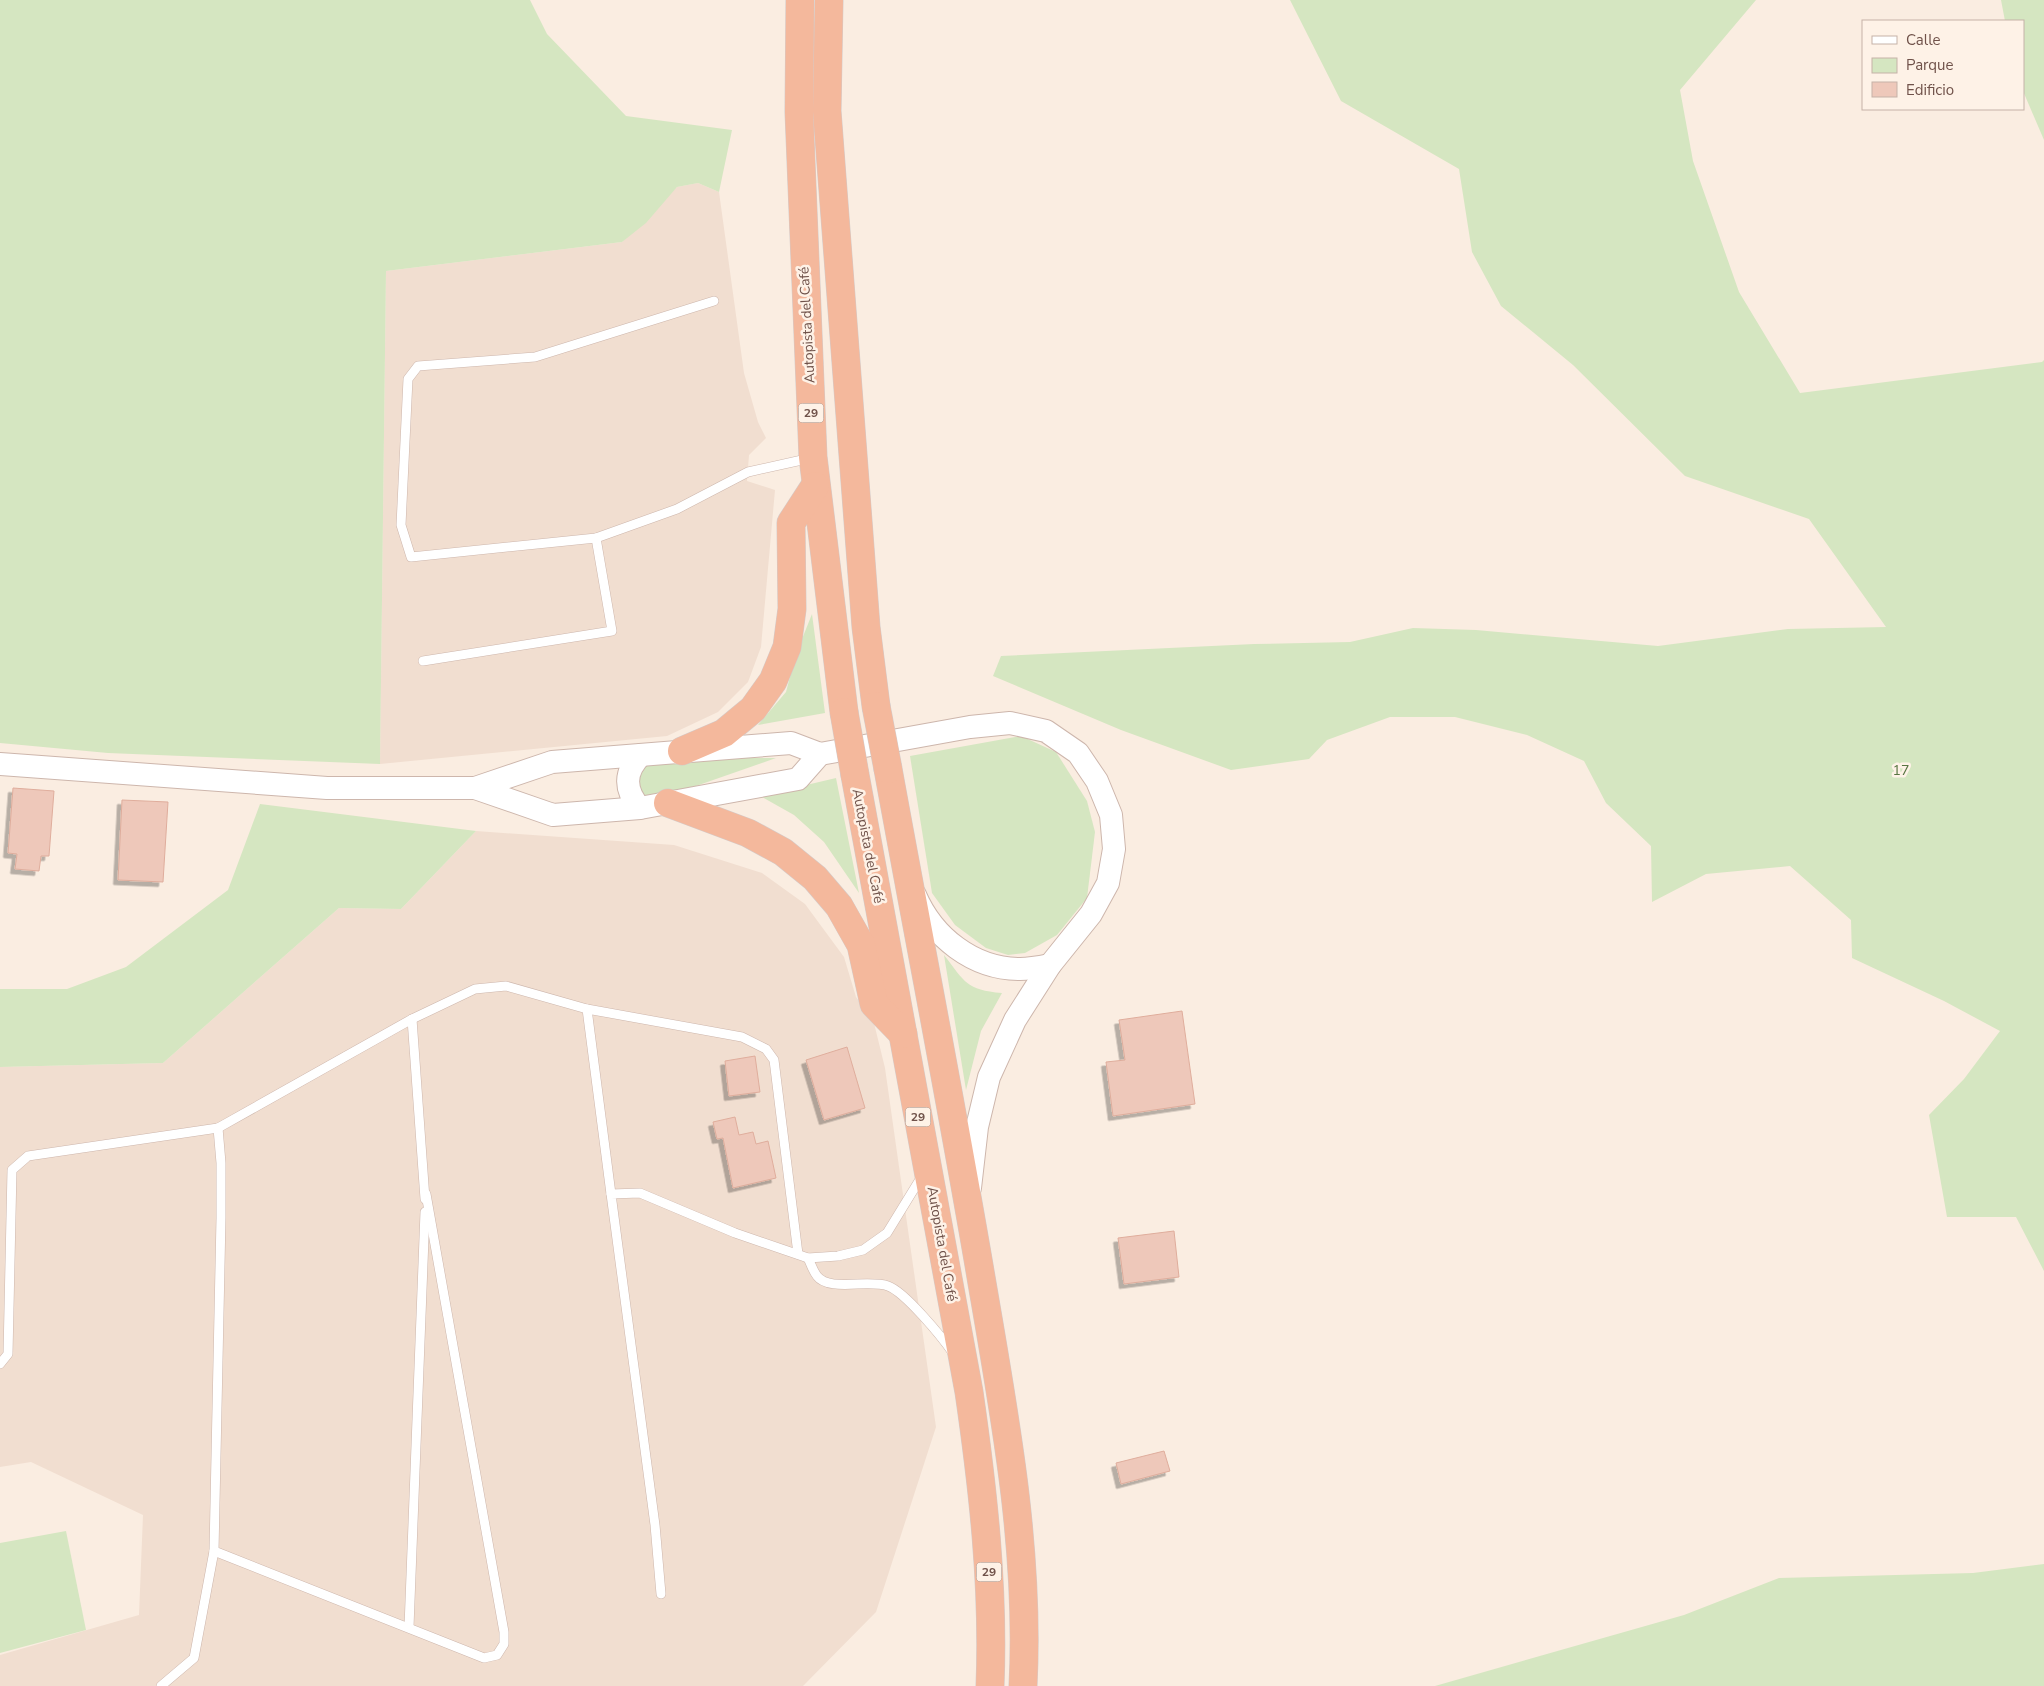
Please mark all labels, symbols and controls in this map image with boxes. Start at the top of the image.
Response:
legend [1862,20,2024,110]
text: Calle [1906,30,1941,50]
text: Parque [1906,55,1954,75]
text: Edificio [1906,80,1954,100]
street label: Autopista del Café [794,266,820,384]
road number: 29 [798,403,824,422]
park label: 17 [1893,761,1909,780]
street label: Autopista del Café [848,787,888,905]
road number: 29 [906,1108,930,1126]
street label: Autopista del Café [923,1185,961,1303]
road number: 29 [976,1562,1002,1581]

